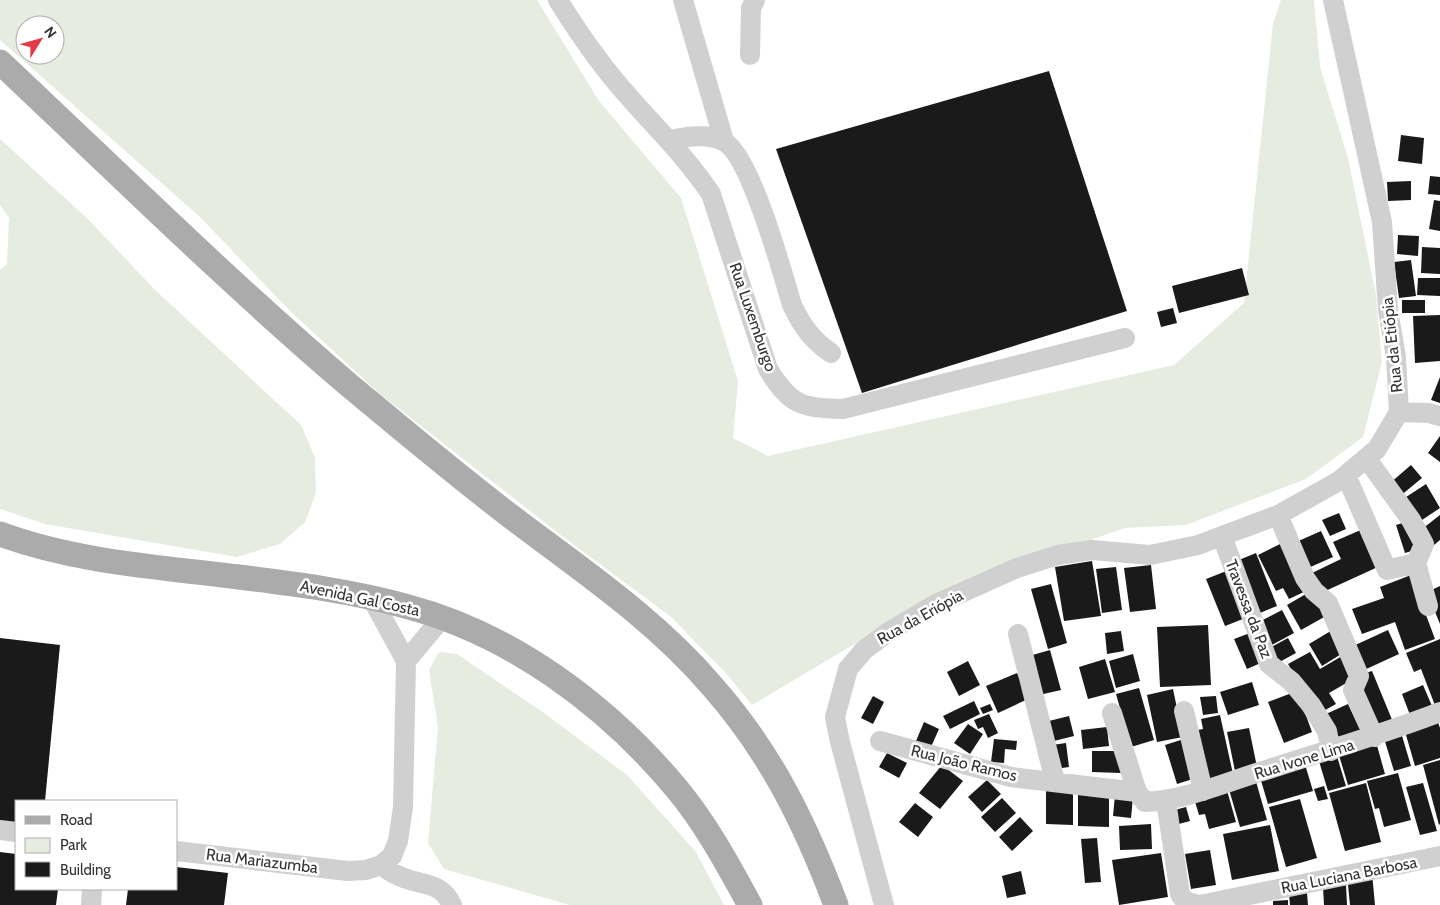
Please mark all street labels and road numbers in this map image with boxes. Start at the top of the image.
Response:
street label: Rua Luxemburgo [725,260,781,374]
street label: Rua da Etiópia [1378,296,1406,393]
street label: Travessa da Paz [1221,557,1277,661]
street label: Avenida Gal Costa [299,576,422,620]
street label: Rua da Eriópia [874,585,967,648]
street label: Rua Ivone Lima [1252,735,1357,783]
street label: Rua João Ramos [909,741,1019,785]
street label: Rua Mariazumba [205,845,319,877]
street label: Rua Luciana Barbosa [1279,852,1419,898]

